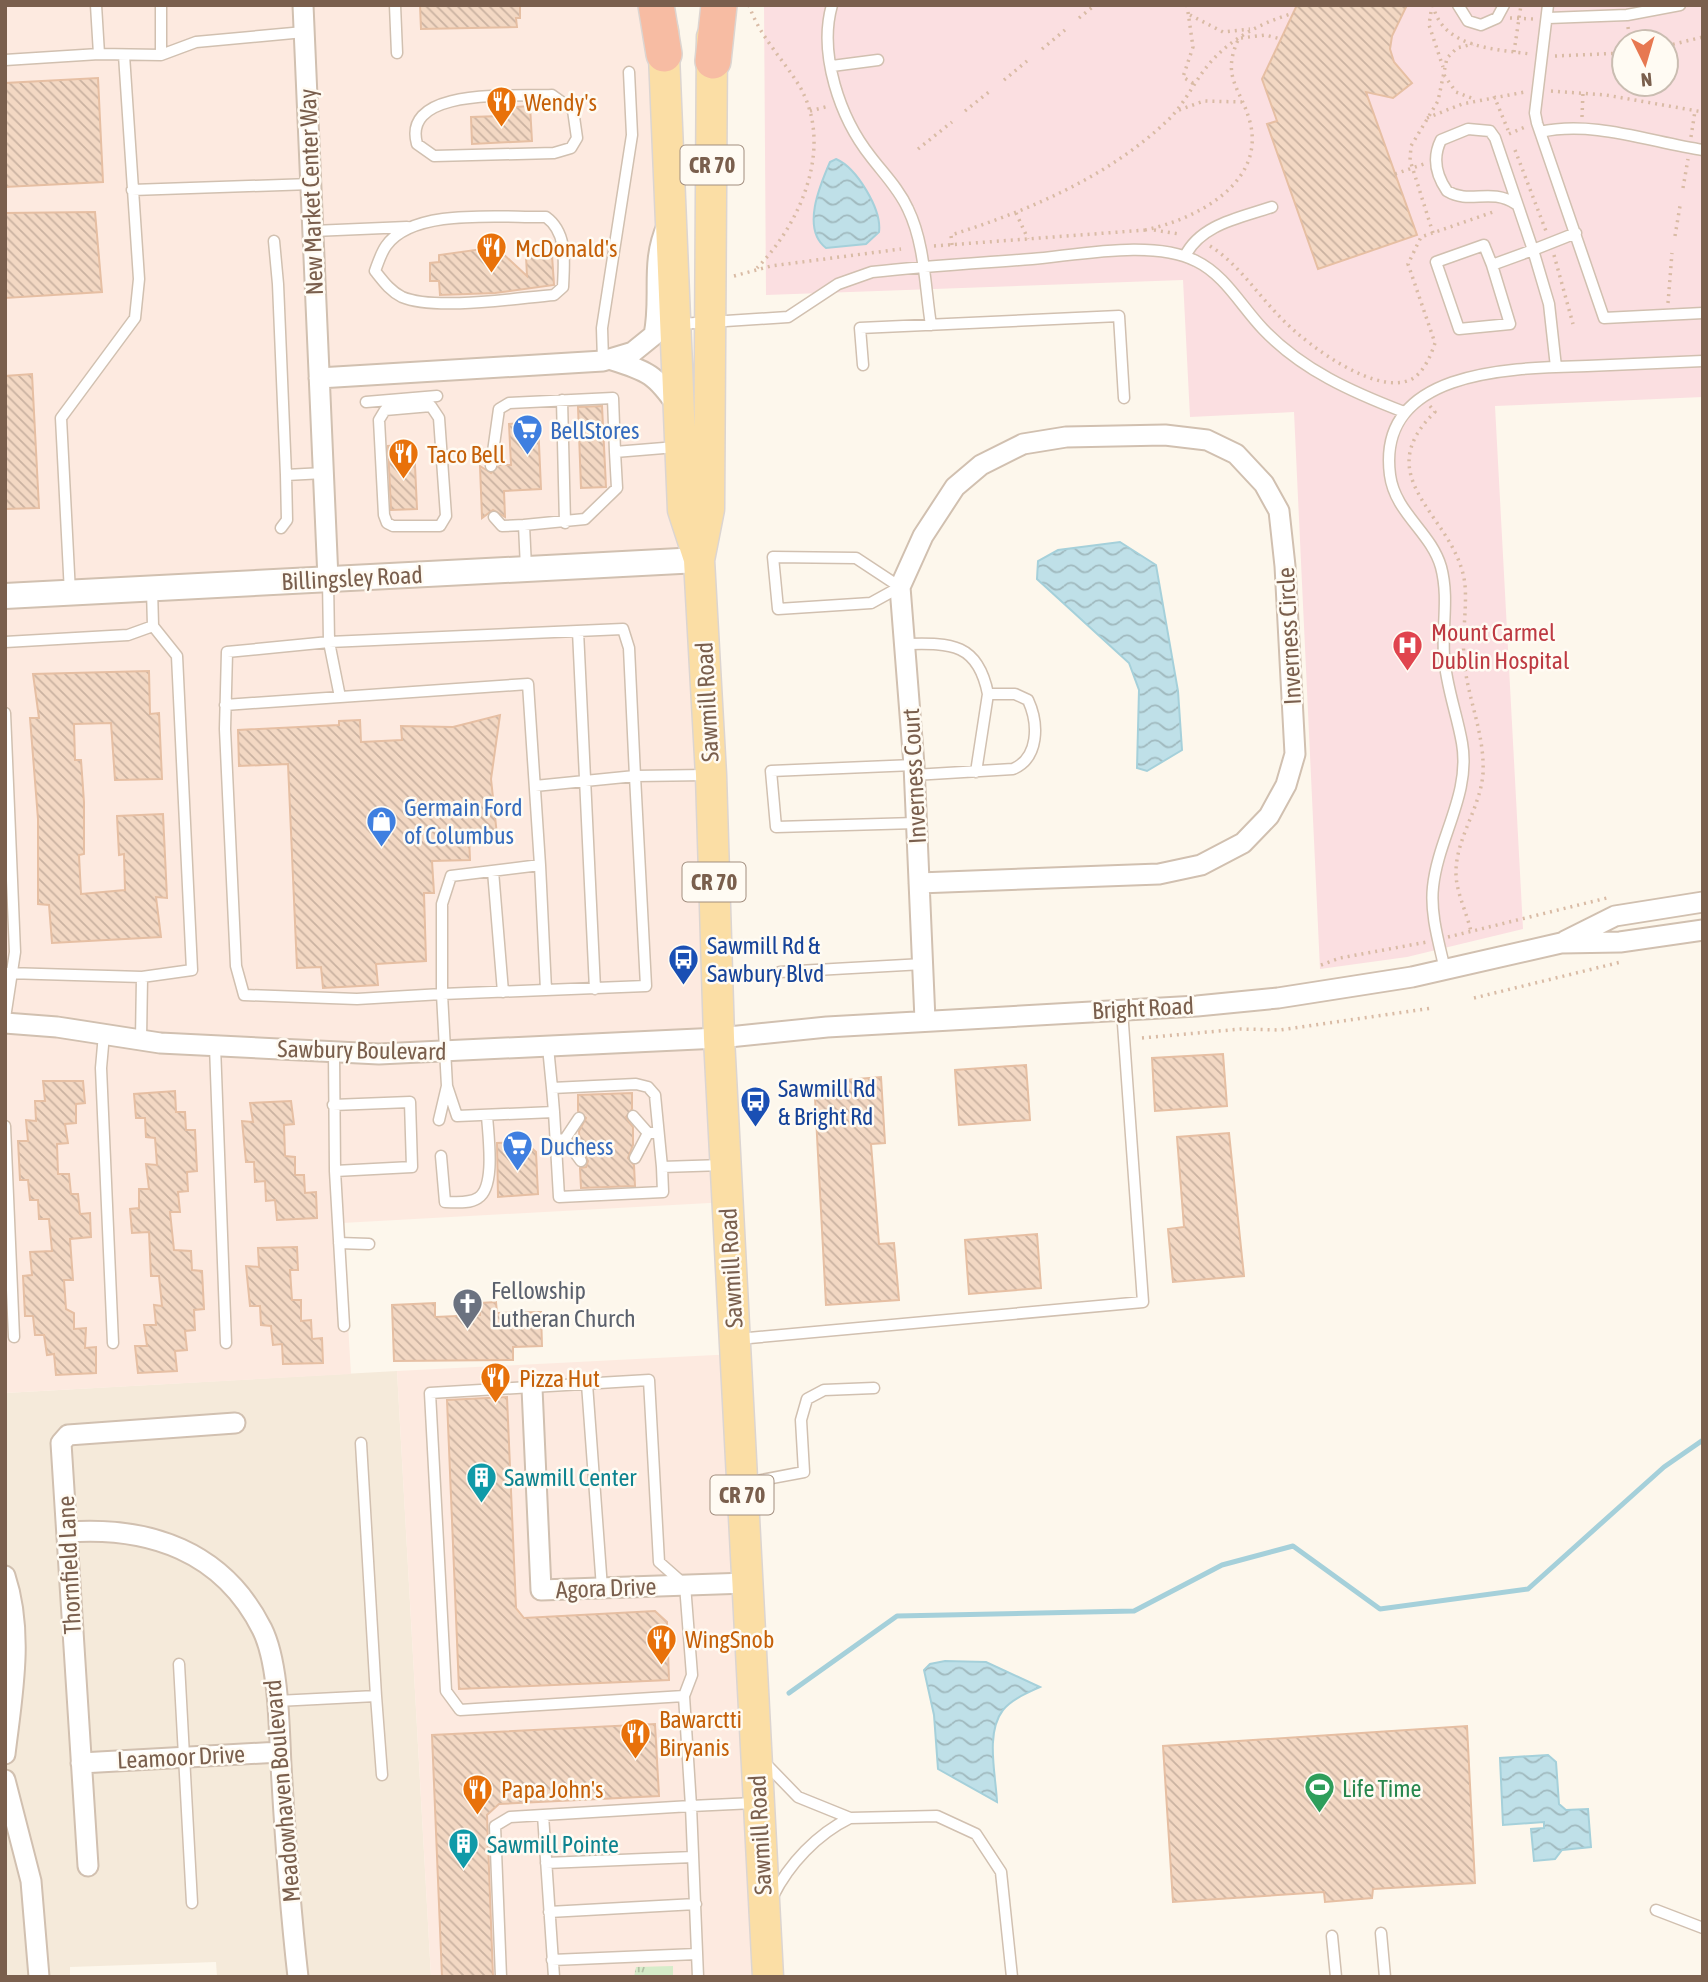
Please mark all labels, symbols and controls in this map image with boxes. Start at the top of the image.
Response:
north arrow [1610,28,1680,98]
text: N [1640,68,1653,91]
restaurant icon: Wendy's [484,85,518,129]
street label: New Market Center Way [294,88,328,296]
place label: Wendy's [524,89,597,116]
road number: CR 70 [680,146,744,184]
restaurant icon: McDonald's [475,231,509,275]
place label: McDonald's [515,235,617,262]
supermarket icon: BellStores [510,413,544,457]
place label: BellStores [550,417,639,444]
restaurant icon: Taco Bell [387,437,421,481]
place label: Taco Bell [427,441,506,468]
street label: Billingsley Road [281,561,423,595]
street label: Inverness Circle [1272,567,1306,705]
place label: Mount Carmel Dublin Hospital [1431,619,1570,674]
hospital icon: Mount Carmel Dublin Hospital [1391,629,1425,673]
street label: Sawmill Road [690,641,724,763]
street label: Inverness Court [897,708,931,844]
place label: Germain Ford of Columbus [404,794,523,849]
shop icon: Germain Ford of Columbus [364,804,398,848]
road number: CR 70 [682,862,746,902]
place label: Sawmill Rd & Sawbury Blvd [707,932,824,987]
bus stop icon: Sawmill Rd & Sawbury Blvd [667,942,701,986]
street label: Bright Road [1091,992,1195,1024]
street label: Sawbury Boulevard [277,1035,447,1065]
place label: Sawmill Rd & Bright Rd [778,1075,876,1130]
bus stop icon: Sawmill Rd & Bright Rd [738,1085,772,1129]
supermarket icon: Duchess [500,1129,534,1173]
place label: Duchess [540,1133,613,1160]
street label: Sawmill Road [714,1207,748,1329]
place label: Fellowship Lutheran Church [491,1277,636,1332]
church icon: Fellowship Lutheran Church [451,1287,485,1331]
restaurant icon: Pizza Hut [479,1361,513,1405]
place label: Pizza Hut [519,1365,600,1392]
building icon: Sawmill Center [464,1460,498,1504]
place label: Sawmill Center [504,1464,637,1491]
road number: CR 70 [710,1476,774,1514]
street label: Thornfield Lane [52,1495,86,1635]
street label: Agora Drive [555,1573,657,1603]
restaurant icon: WingSnob [645,1622,679,1666]
place label: WingSnob [685,1626,774,1653]
street label: Meadowhaven Boulevard [259,1679,305,1903]
place label: Bawarctti Biryanis [659,1706,742,1761]
restaurant icon: Bawarctti Biryanis [619,1716,653,1760]
street label: Leamoor Drive [116,1740,246,1774]
sports icon: Life Time [1302,1771,1336,1815]
restaurant icon: Papa John's [461,1772,495,1816]
street label: Sawmill Road [743,1774,777,1896]
place label: Life Time [1342,1775,1421,1802]
place label: Papa John's [501,1776,603,1803]
building icon: Sawmill Pointe [447,1827,481,1871]
place label: Sawmill Pointe [487,1831,619,1858]

